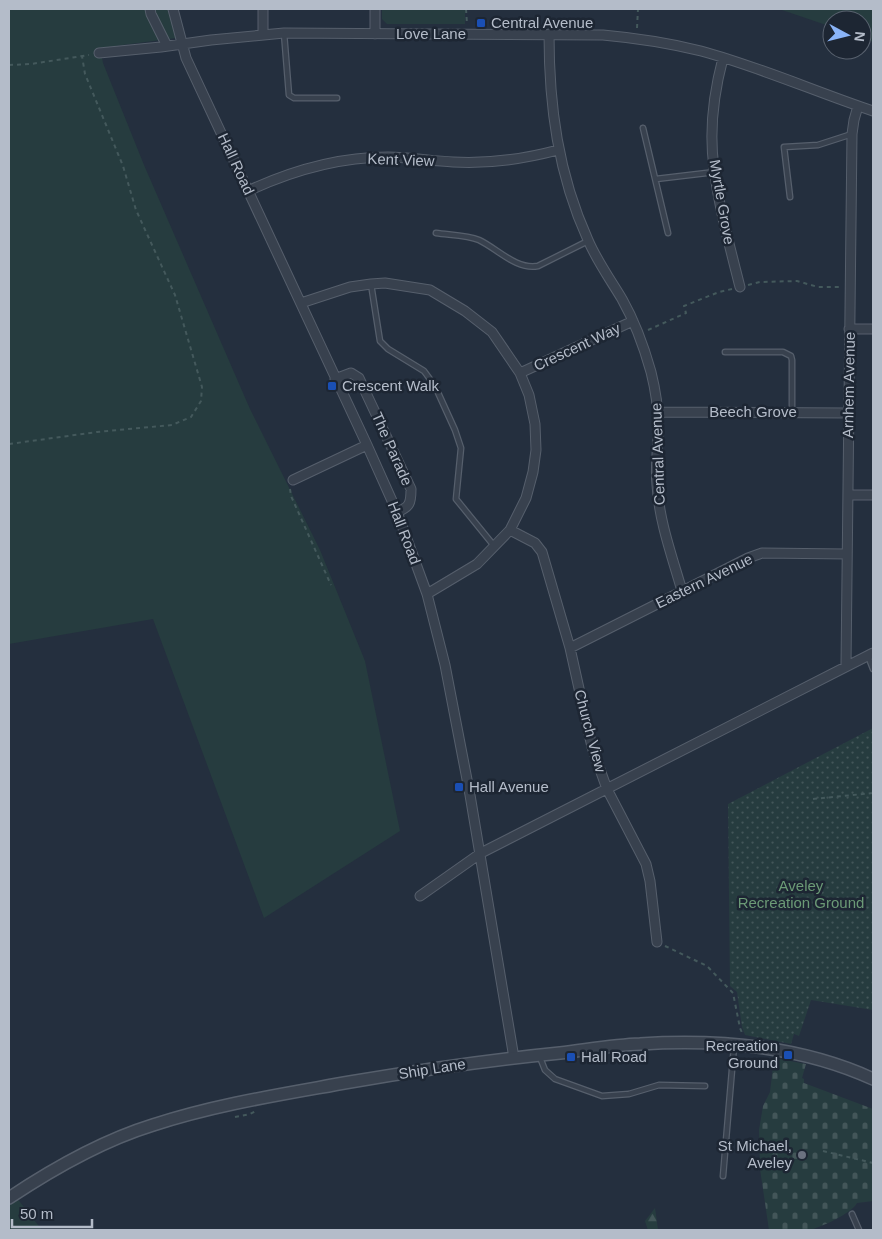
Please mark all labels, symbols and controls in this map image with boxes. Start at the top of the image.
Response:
north arrow [822,10,872,60]
place label: Central Avenue [491,14,593,31]
marker: Central Avenue [475,17,487,29]
street label: Love Lane [396,25,466,42]
text: N [851,31,868,43]
street label: Hall Road [215,130,258,197]
street label: Kent View [367,150,435,169]
street label: Myrtle Grove [707,158,738,246]
street label: Crescent Way [531,319,623,374]
street label: Arnhem Avenue [839,332,858,438]
place label: Crescent Walk [342,377,439,394]
marker: Crescent Walk [326,380,338,392]
street label: Central Avenue [647,403,668,505]
street label: Beech Grove [709,403,797,420]
street label: The Parade [369,410,416,488]
street label: Hall Road [385,499,424,567]
street label: Eastern Avenue [653,550,755,611]
street label: Church View [571,688,610,774]
place label: Hall Avenue [469,778,549,795]
marker: Hall Avenue [453,781,465,793]
park label: Aveley Recreation Ground [738,877,864,911]
place label: Recreation Ground [705,1037,778,1071]
place label: Hall Road [581,1048,647,1065]
marker: Recreation Ground [782,1049,794,1061]
marker: Hall Road [565,1051,577,1063]
street label: Ship Lane [397,1055,467,1082]
place label: St Michael, Aveley [718,1137,792,1171]
marker: St Michael, Aveley [796,1149,808,1161]
scale bar [12,1196,92,1228]
text: 50 m [20,1205,53,1222]

